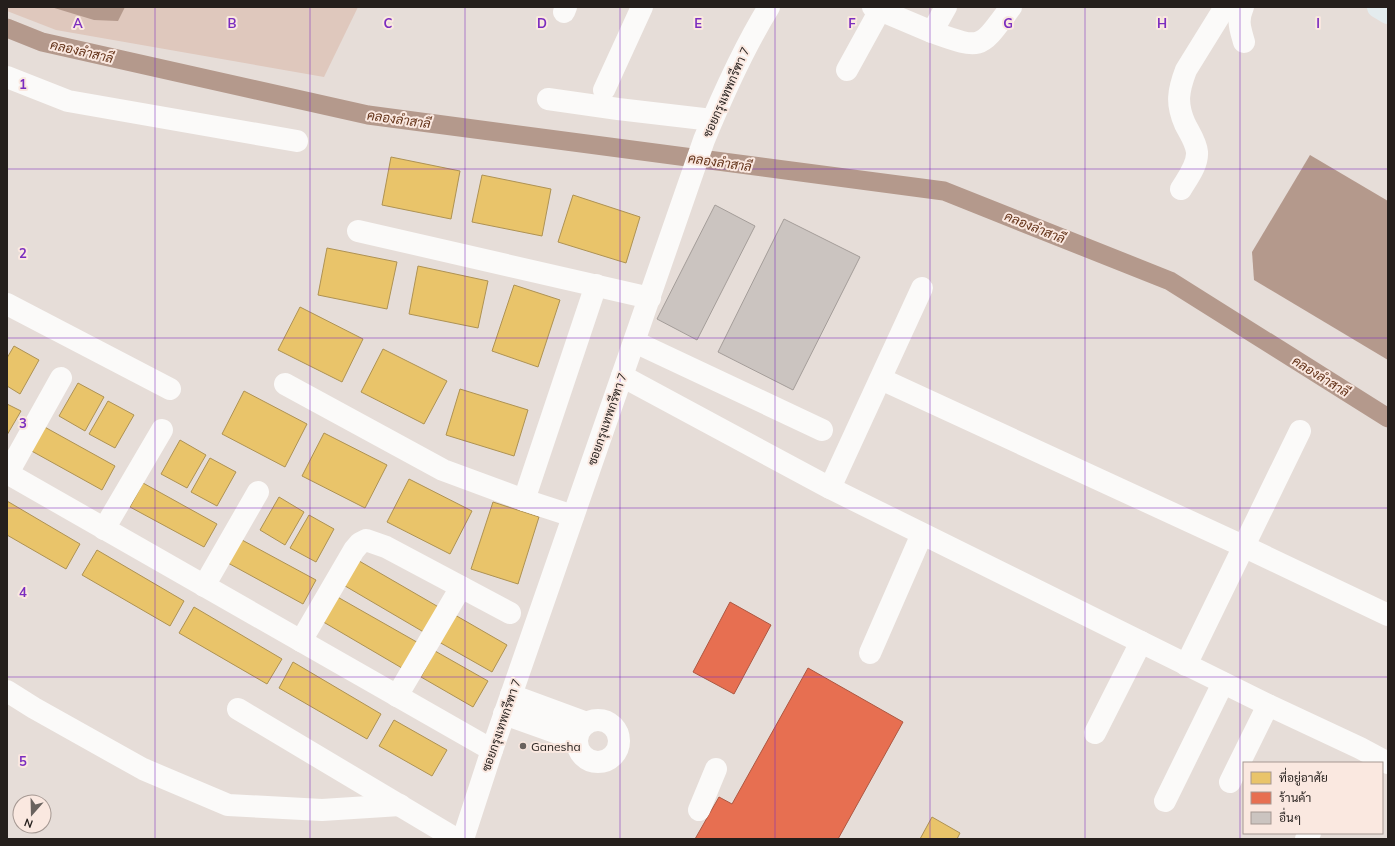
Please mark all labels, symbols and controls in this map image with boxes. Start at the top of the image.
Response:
text: A [73,15,83,31]
text: B [228,15,237,31]
text: C [384,15,393,31]
text: D [537,15,547,31]
text: E [694,15,702,31]
text: F [848,15,856,31]
text: G [1003,15,1013,31]
text: H [1157,15,1167,31]
text: I [1316,15,1320,31]
water label: คลองลำสาลี [49,35,116,66]
street label: ซอยกรุงเทพกรีฑา 7 [699,45,754,140]
text: 1 [19,76,27,92]
water label: คลองลำสาลี [366,106,433,132]
water label: คลองลำสาลี [687,149,754,175]
water label: คลองลำสาลี [1002,207,1069,247]
text: 2 [19,245,27,261]
water label: คลองลำสาลี [1290,351,1354,400]
street label: ซอยกรุงเทพกรีฑา 7 [584,371,632,468]
text: 3 [19,415,27,431]
text: 4 [19,584,27,600]
street label: ซอยกรุงเทพกรีฑา 7 [478,677,526,774]
place label: Ganesha [531,739,581,754]
marker: Ganesha [518,741,528,751]
text: 5 [19,753,27,769]
legend [1243,762,1383,834]
text: ที่อยู่อาศัย [1279,767,1328,786]
text: ร้านค้า [1279,790,1311,805]
north arrow [12,794,52,834]
text: อื่นๆ [1279,807,1301,825]
text: N [22,815,35,831]

